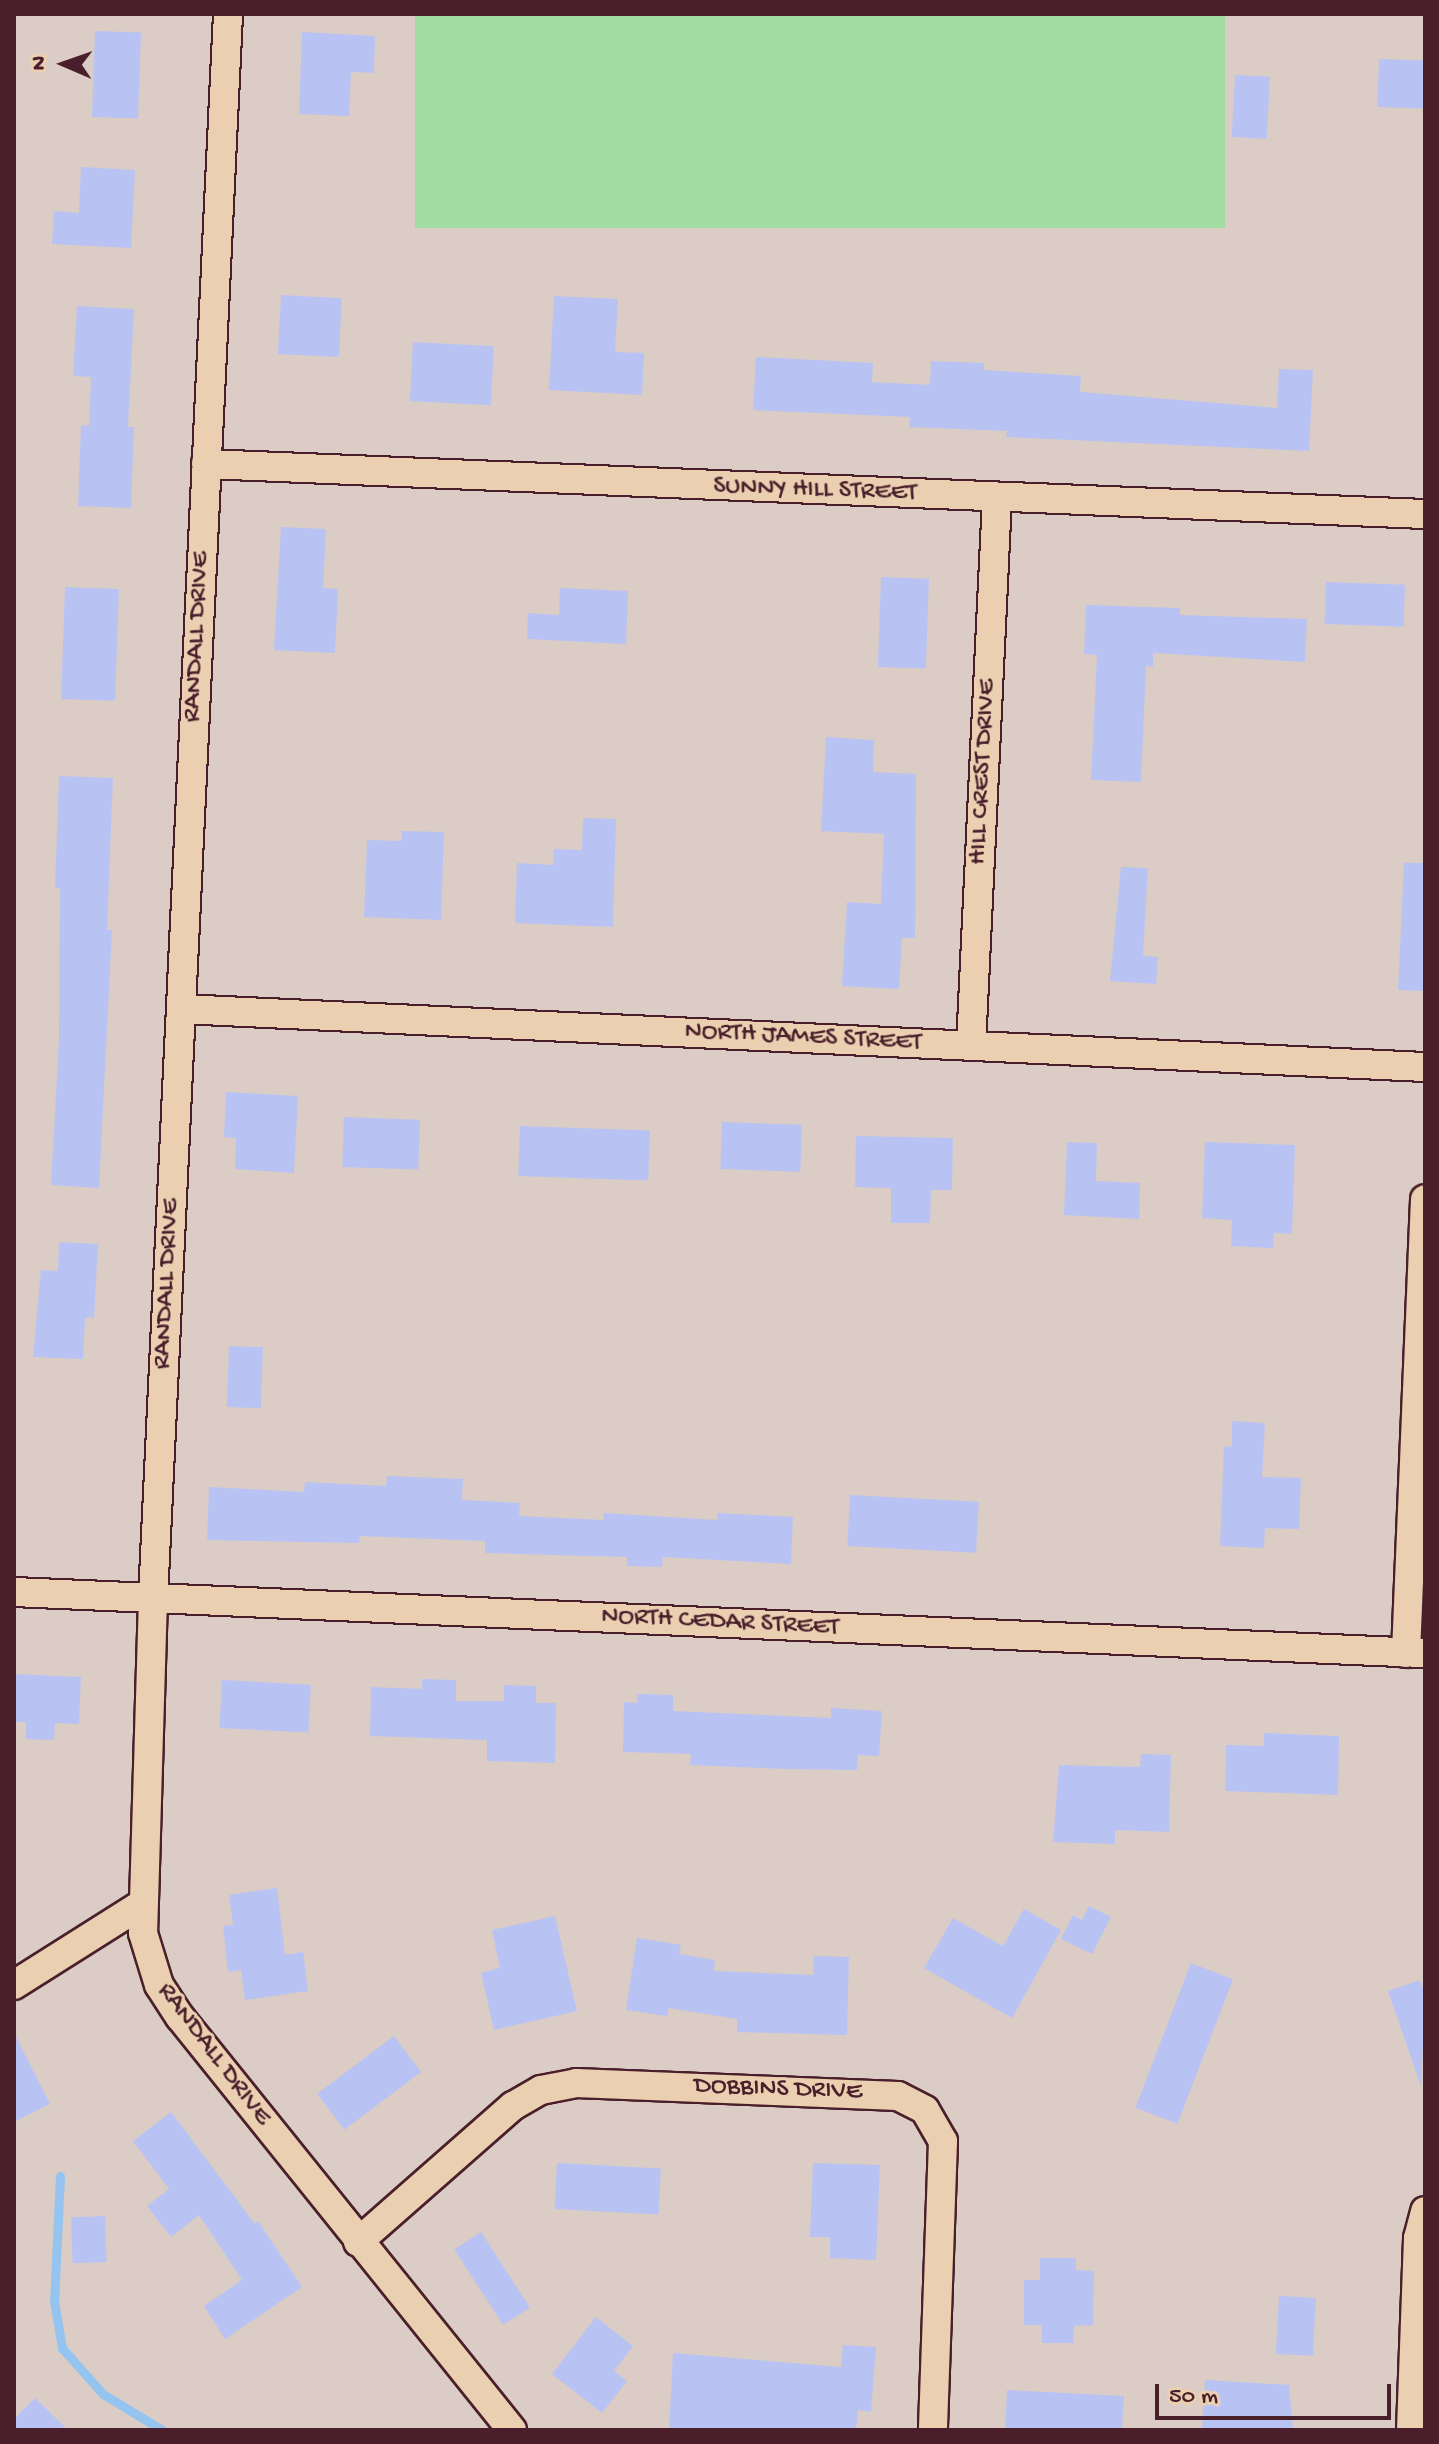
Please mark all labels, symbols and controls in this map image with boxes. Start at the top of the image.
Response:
north arrow [24,24,104,104]
text: N [27,56,53,71]
street label: SUNNY HILL STREET [713,472,917,510]
street label: RANDALL DRIVE [178,551,218,723]
street label: HILL CREST DRIVE [964,678,1004,866]
street label: NORTH JAMES STREET [684,1016,922,1060]
street label: RANDALL DRIVE [148,1198,188,1370]
street label: NORTH CEDAR STREET [600,1601,840,1645]
street label: RANDALL DRIVE [149,1977,277,2133]
street label: DOBBINS DRIVE [693,2071,863,2109]
scale bar [1159,2368,1395,2418]
text: 50 m [1169,2383,1218,2412]

